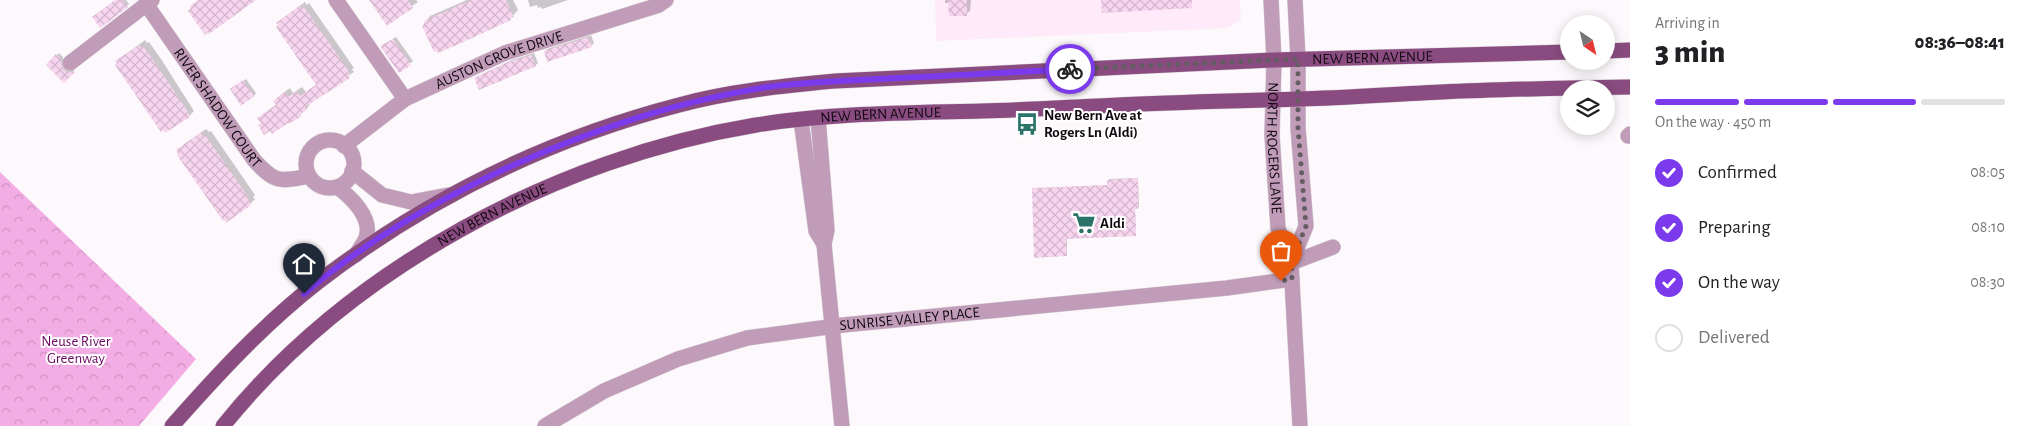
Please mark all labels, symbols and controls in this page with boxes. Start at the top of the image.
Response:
north arrow [1560,15,1615,70]
map controls [1560,15,1615,135]
text: Arriving in [1655,15,1720,31]
street label: AUSTON GROVE DRIVE [433,28,564,92]
text: 08:36–08:41 [1915,33,2005,52]
text: 3 min [1655,36,1725,68]
courier [1045,44,1095,94]
street label: RIVER SHADOW COURT [171,45,265,171]
street label: NEW BERN AVENUE [1312,48,1433,66]
icon: bike [1056,55,1084,83]
button: layers [1560,80,1615,135]
street label: NORTH ROGERS LANE [1264,82,1285,214]
street label: NEW BERN AVENUE [820,104,941,125]
place label: New Bern Ave at Rogers Ln (Aldi) [1044,108,1142,140]
bus stop icon: New Bern Ave at Rogers Ln (Aldi) [1014,111,1040,137]
text: On the way · 450 m [1655,114,1771,130]
icon: check [1655,159,1683,187]
text: Confirmed [1698,163,1777,182]
text: 08:05 [1970,164,2005,180]
street label: NEW BERN AVENUE [435,181,549,249]
supermarket icon: Aldi [1071,210,1097,236]
icon: check [1655,214,1683,242]
place label: Aldi [1100,216,1125,231]
text: Preparing [1698,218,1771,237]
text: 08:10 [1971,219,2005,235]
pin [1260,230,1302,281]
icon: bag [1267,237,1295,265]
pin [283,243,325,294]
icon: home [290,250,318,278]
icon: check [1655,269,1683,297]
text: On the way [1698,273,1780,292]
text: 08:30 [1970,274,2005,290]
street label: SUNRISE VALLEY PLACE [839,304,980,333]
text: Delivered [1698,328,1770,347]
park label: Neuse River Greenway [41,334,111,366]

